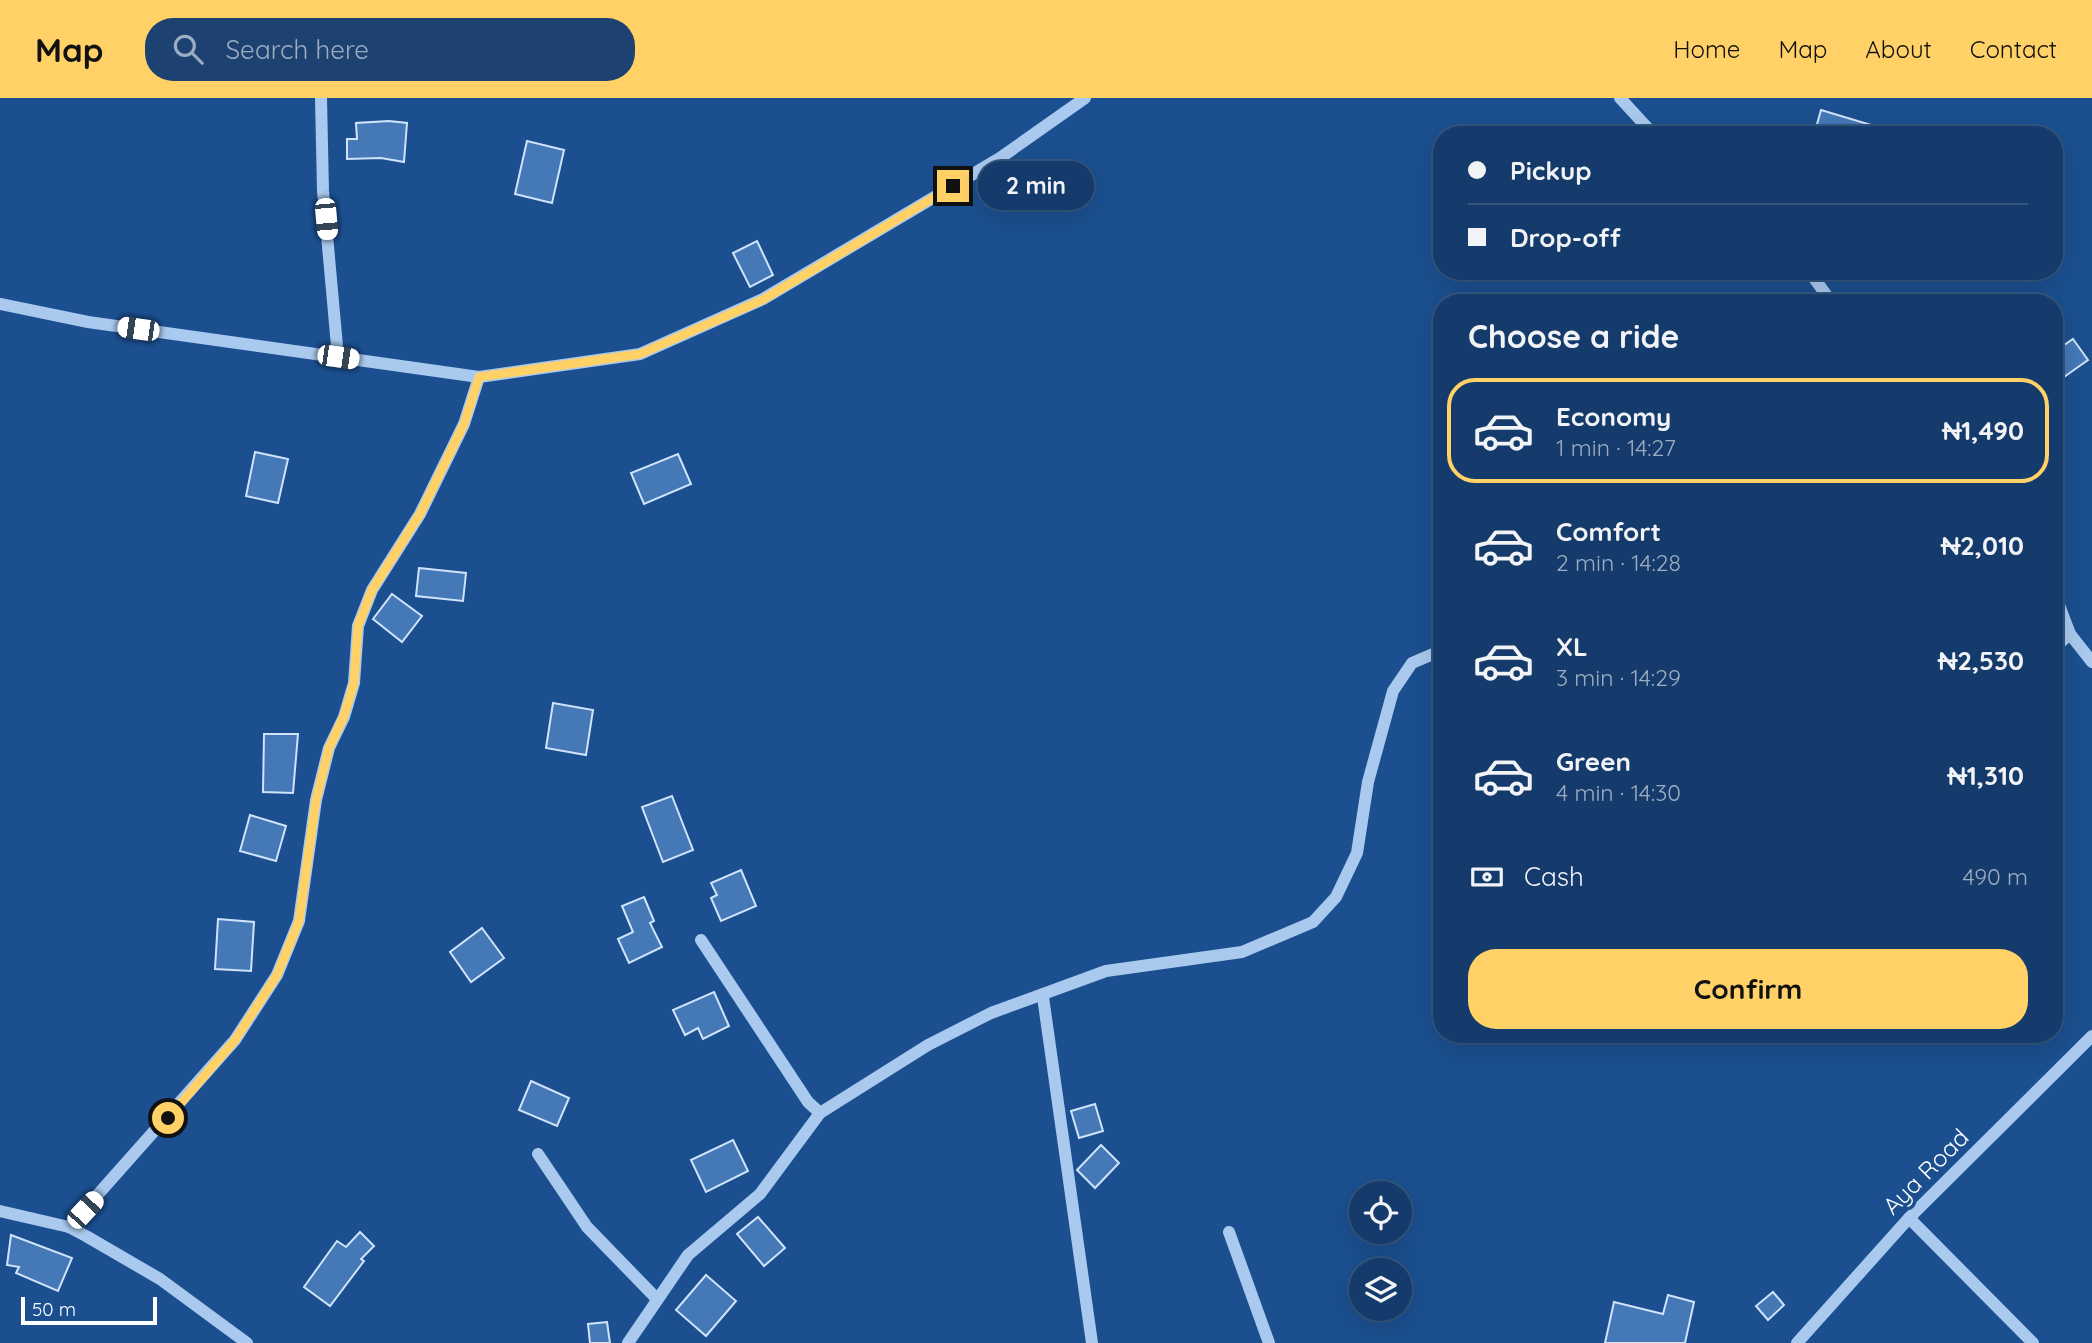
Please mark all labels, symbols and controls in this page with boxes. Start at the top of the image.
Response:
search box [145,18,635,81]
text: Map [35,29,103,70]
icon: search [169,30,207,68]
text: Search here [225,33,369,66]
text: Home [1673,34,1740,64]
text: Map [1778,34,1827,64]
text: About [1865,34,1932,64]
text: Contact [1970,34,2057,64]
text: Pickup [1510,154,1592,187]
callout: 2 min [978,162,1093,210]
route end [937,170,969,202]
text: 2 min [1006,171,1066,200]
car [314,197,339,241]
text: Drop-off [1510,221,1621,254]
car [116,316,161,342]
text: Choose a ride [1468,316,1680,356]
car [316,344,361,370]
icon: car [1472,399,1535,462]
text: Economy [1556,400,1671,433]
text: ₦1,490 [1942,414,2024,447]
text: 1 min · 14:27 [1556,433,1676,462]
icon: car [1472,514,1535,577]
text: Comfort [1556,515,1661,548]
text: ₦2,010 [1941,529,2024,562]
text: 2 min · 14:28 [1556,548,1681,577]
icon: car [1472,629,1535,692]
text: XL [1556,630,1588,663]
text: ₦2,530 [1938,644,2024,677]
text: 3 min · 14:29 [1556,663,1681,692]
icon: car [1472,744,1535,807]
text: Green [1556,745,1631,778]
text: ₦1,310 [1948,759,2024,792]
text: 4 min · 14:30 [1556,778,1681,807]
icon: cash [1468,858,1506,896]
text: Cash [1524,860,1584,893]
text: 490 m [1963,862,2028,891]
button: Confirm [1468,949,2028,1029]
route start [152,1102,184,1134]
street label: Aya Road [1876,1122,1975,1221]
map controls [1349,1181,1412,1321]
button: locate [1349,1181,1412,1244]
car [63,1187,108,1233]
button: layers [1349,1258,1412,1321]
scale bar [21,1294,158,1326]
text: 50 m [32,1297,76,1321]

